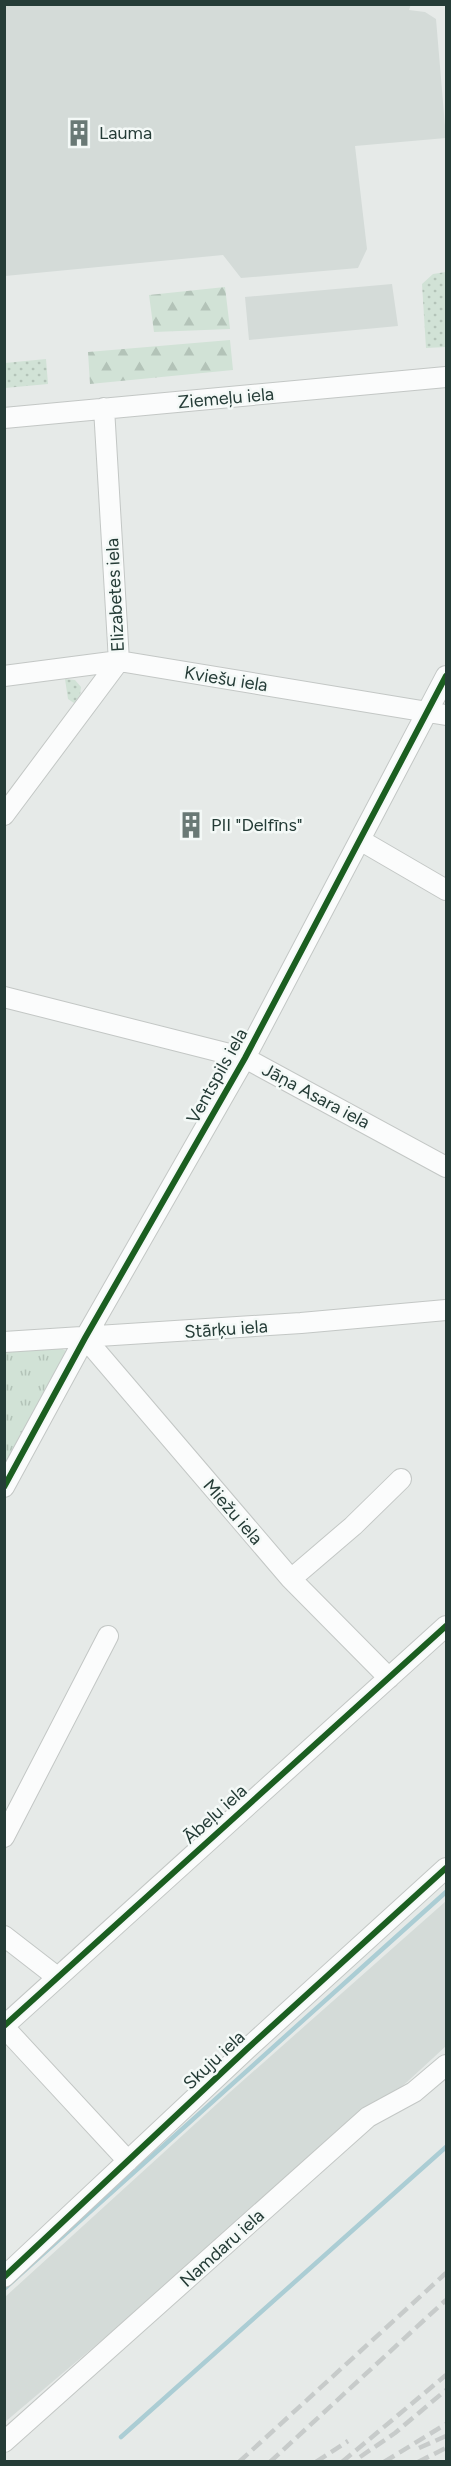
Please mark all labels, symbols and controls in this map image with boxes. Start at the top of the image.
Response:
building icon: Lauma [64,118,94,148]
place label: Lauma [99,122,152,144]
street label: Ziemeļu iela [177,383,275,413]
street label: Elizabetes iela [101,538,129,652]
street label: Kviešu iela [183,662,269,696]
building icon: PII "Delfīns" [176,810,206,840]
place label: PII "Delfīns" [211,814,303,836]
street label: Ventspils iela [182,1024,252,1128]
street label: Jāņa Asara iela [258,1058,374,1134]
street label: Stārķu iela [184,1315,268,1343]
street label: Miežu iela [199,1475,267,1549]
street label: Ābeļu iela [179,1780,251,1848]
street label: Skuju iela [179,2026,249,2094]
street label: Namdaru iela [175,2204,269,2292]

